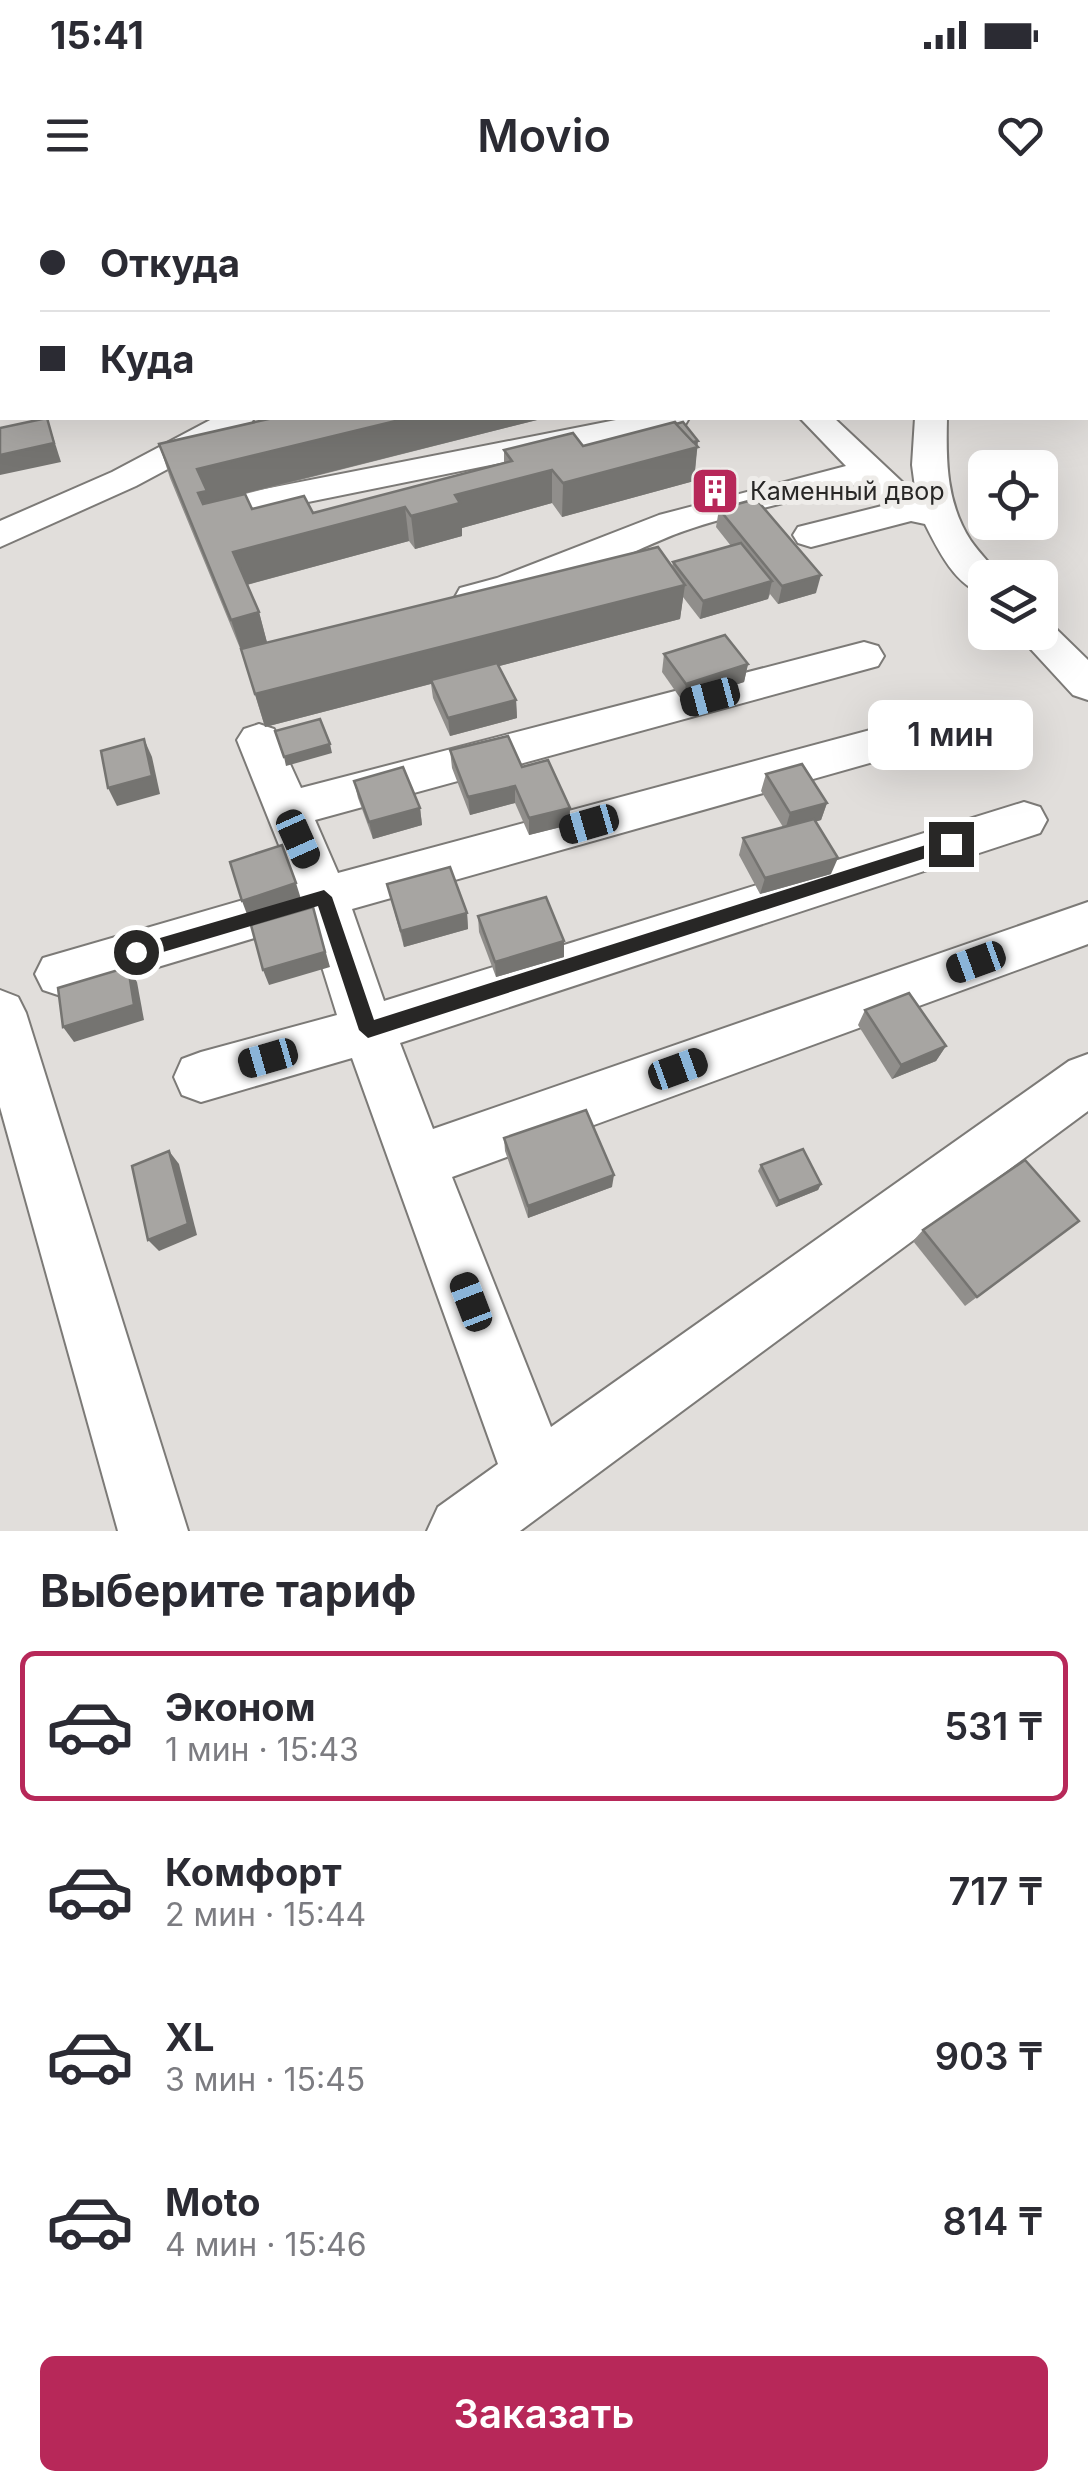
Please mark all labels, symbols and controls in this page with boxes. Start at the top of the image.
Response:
text: 15:41 [50,12,144,58]
icon: menu [40,108,95,163]
text: Movio [477,108,611,163]
icon: heart [993,108,1048,163]
text: Откуда [100,240,240,286]
text: Куда [100,336,194,382]
map controls [968,450,1058,650]
button: locate [968,450,1058,540]
building icon: Каменный двор [689,465,741,517]
place label: Каменный двор [750,476,945,506]
button: layers [968,560,1058,650]
car [677,675,743,719]
callout: 1 мин [868,699,1034,769]
text: 1 мин [907,715,994,754]
car [556,801,622,847]
car [272,805,324,873]
route end [929,822,974,867]
route start [114,930,159,975]
car [943,938,1009,986]
car [235,1035,301,1081]
car [645,1045,711,1093]
car [446,1269,496,1335]
text: Выберите тариф [40,1563,416,1618]
icon: car [45,1681,135,1771]
text: Эконом [165,1684,316,1730]
text: 531 ₸ [944,1703,1043,1749]
text: 1 мин · 15:43 [165,1730,359,1769]
icon: car [45,1846,135,1936]
text: Комфорт [165,1849,342,1895]
text: 717 ₸ [948,1868,1043,1914]
text: 2 мин · 15:44 [165,1895,366,1934]
icon: car [45,2011,135,2101]
text: XL [165,2014,215,2060]
text: 903 ₸ [935,2033,1043,2079]
text: 3 мин · 15:45 [165,2060,365,2099]
icon: car [45,2176,135,2266]
text: Moto [165,2179,261,2225]
text: 814 ₸ [943,2198,1043,2244]
text: 4 мин · 15:46 [165,2225,367,2264]
button: Заказать [40,2356,1048,2471]

